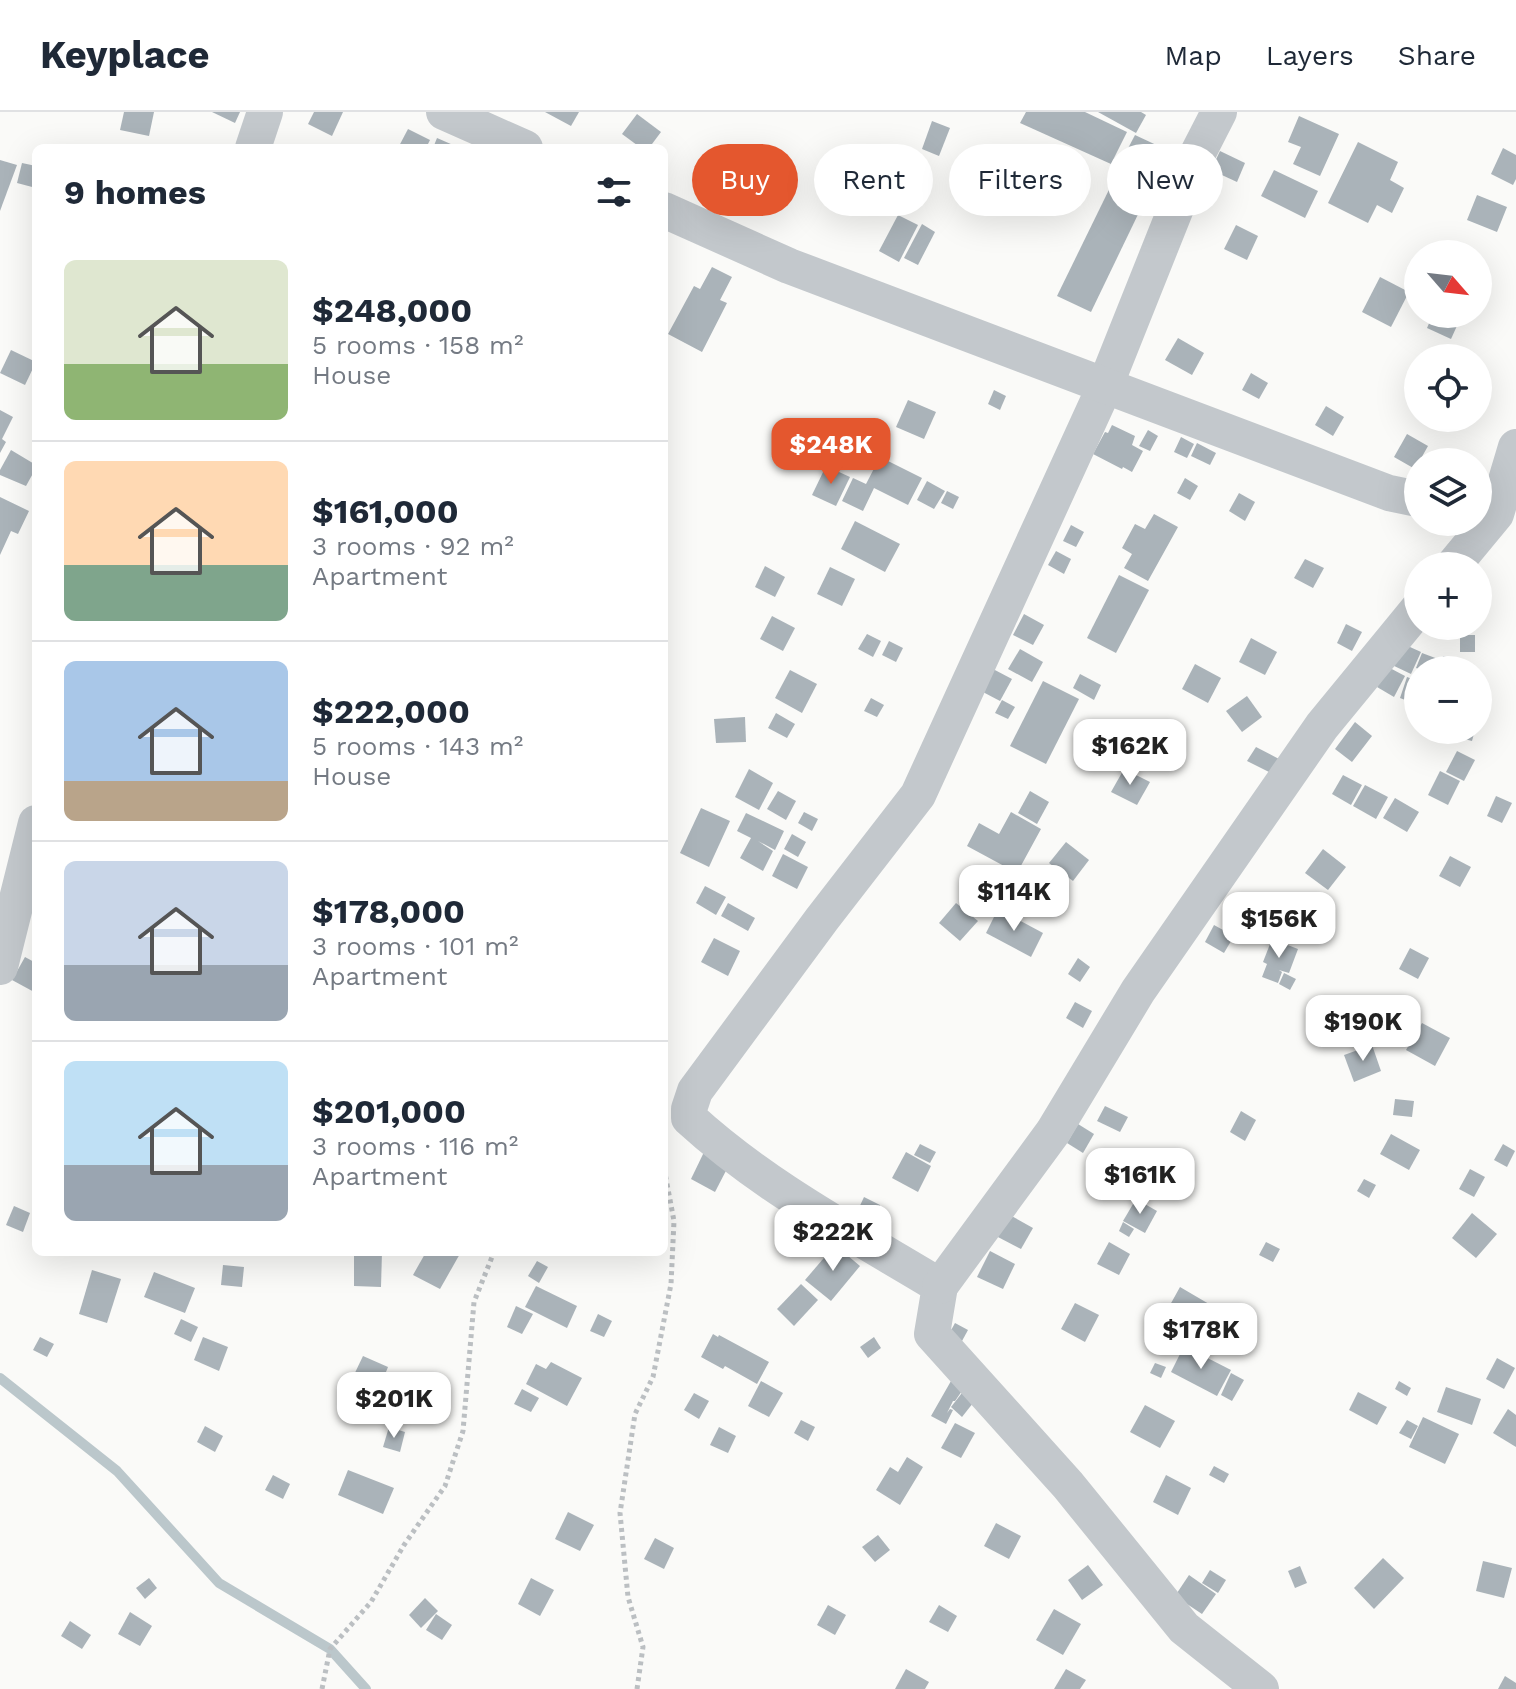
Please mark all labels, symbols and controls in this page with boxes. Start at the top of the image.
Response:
text: Keyplace [40,33,209,77]
text: Map [1165,39,1222,72]
text: Layers [1266,39,1354,72]
text: Share [1398,39,1476,72]
chip: Buy [692,144,798,216]
chip: Rent [814,144,933,216]
chip: Filters [949,144,1091,216]
chip: New [1107,144,1223,216]
icon: filters [592,170,636,214]
text: 9 homes [64,172,206,212]
north arrow [1404,240,1492,328]
map controls [1404,240,1492,744]
text: $248,000 [312,290,472,330]
icon: home [128,292,224,388]
text: 5 rooms · 158 m² [312,330,523,360]
button: locate [1404,344,1492,432]
text: House [312,360,391,390]
pin: $248K [775,418,887,486]
text: $248K [790,429,872,459]
button: layers [1404,448,1492,536]
text: $161,000 [312,491,459,531]
icon: home [128,493,224,589]
text: 3 rooms · 92 m² [312,531,514,561]
button: + [1404,552,1492,640]
text: Apartment [312,561,448,591]
button: − [1404,656,1492,744]
text: $222,000 [312,691,470,731]
icon: home [128,693,224,789]
pin: $162K [1074,719,1186,787]
text: $162K [1091,730,1169,760]
text: 5 rooms · 143 m² [312,731,523,761]
text: House [312,761,391,791]
pin: $114K [958,865,1070,933]
text: $114K [977,876,1051,906]
text: $178,000 [312,891,465,931]
pin: $156K [1223,892,1335,960]
icon: home [128,893,224,989]
text: $156K [1240,903,1318,933]
text: 3 rooms · 101 m² [312,931,519,961]
text: Apartment [312,961,448,991]
pin: $190K [1307,995,1419,1063]
text: $190K [1324,1006,1402,1036]
text: $201,000 [312,1091,466,1131]
icon: home [128,1093,224,1189]
text: 3 rooms · 116 m² [312,1131,518,1161]
pin: $161K [1084,1148,1196,1216]
text: $161K [1104,1159,1176,1189]
text: Apartment [312,1161,448,1191]
pin: $222K [777,1205,889,1273]
text: $222K [792,1216,874,1246]
pin: $178K [1145,1303,1257,1371]
text: $178K [1162,1314,1240,1344]
pin: $201K [338,1372,450,1440]
text: $201K [355,1383,433,1413]

